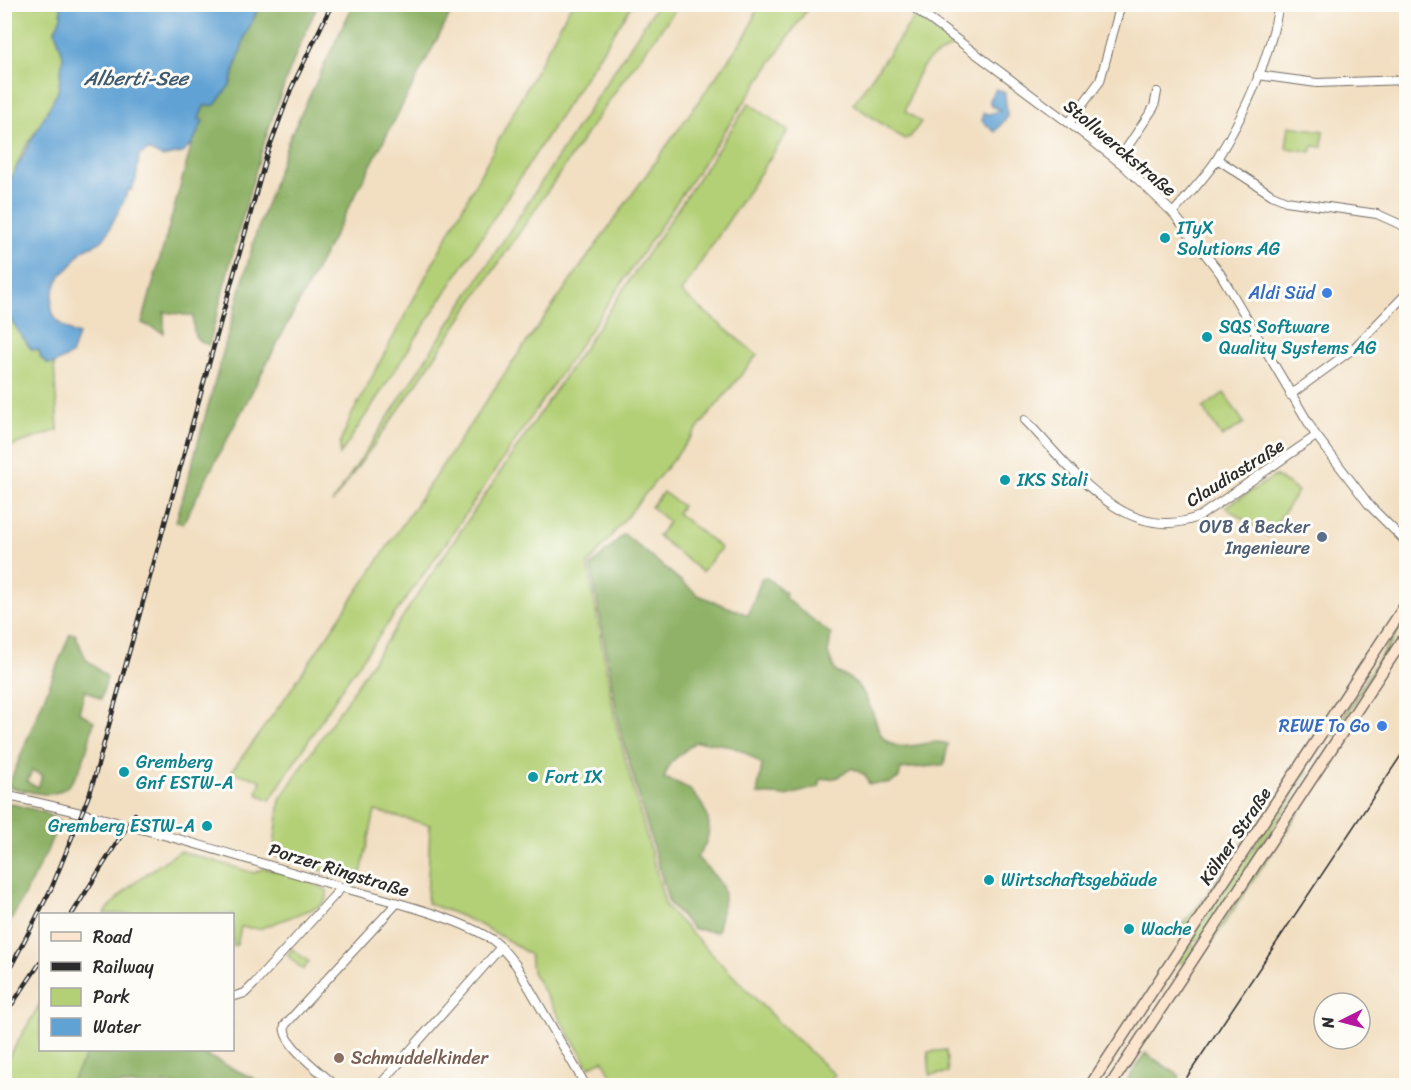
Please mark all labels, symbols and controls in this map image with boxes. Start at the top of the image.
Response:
water label: Alberti-See [83,61,190,96]
street label: Stollwerckstraße [1056,91,1184,205]
place label: ITyX Solutions AG [1176,212,1281,265]
marker: ITyX Solutions AG [1158,231,1172,245]
place label: Aldi Süd [1247,277,1317,309]
marker: Aldi Süd [1320,286,1334,300]
place label: SQS Software Quality Systems AG [1219,311,1377,364]
marker: SQS Software Quality Systems AG [1200,330,1214,344]
street label: Claudiastraße [1179,430,1291,516]
place label: IKS Stali [1016,464,1089,496]
marker: IKS Stali [998,473,1012,487]
place label: OVB & Becker Ingenieure [1199,511,1312,564]
marker: OVB & Becker Ingenieure [1315,530,1329,544]
place label: REWE To Go [1279,710,1370,742]
marker: REWE To Go [1375,719,1389,733]
place label: Gremberg Gnf ESTW-A [136,746,234,799]
place label: Fort IX [545,761,603,793]
marker: Gremberg Gnf ESTW-A [117,765,131,779]
marker: Fort IX [526,770,540,784]
street label: Kölner Straße [1190,780,1280,892]
place label: Gremberg ESTW-A [48,810,195,842]
marker: Gremberg ESTW-A [200,819,214,833]
street label: Porzer Ringstraße [265,833,413,907]
place label: Wirtschaftsgebäude [1001,864,1157,896]
marker: Wirtschaftsgebäude [982,873,996,887]
legend [39,913,234,1051]
place label: Wache [1141,913,1192,945]
text: Road [93,921,133,953]
marker: Wache [1122,922,1136,936]
text: Railway [93,951,155,983]
text: Park [93,981,130,1013]
north arrow [1312,991,1372,1051]
text: Water [93,1011,142,1043]
text: N [1312,1015,1343,1031]
place label: Schmuddelkinder [351,1042,490,1074]
marker: Schmuddelkinder [332,1051,346,1065]

